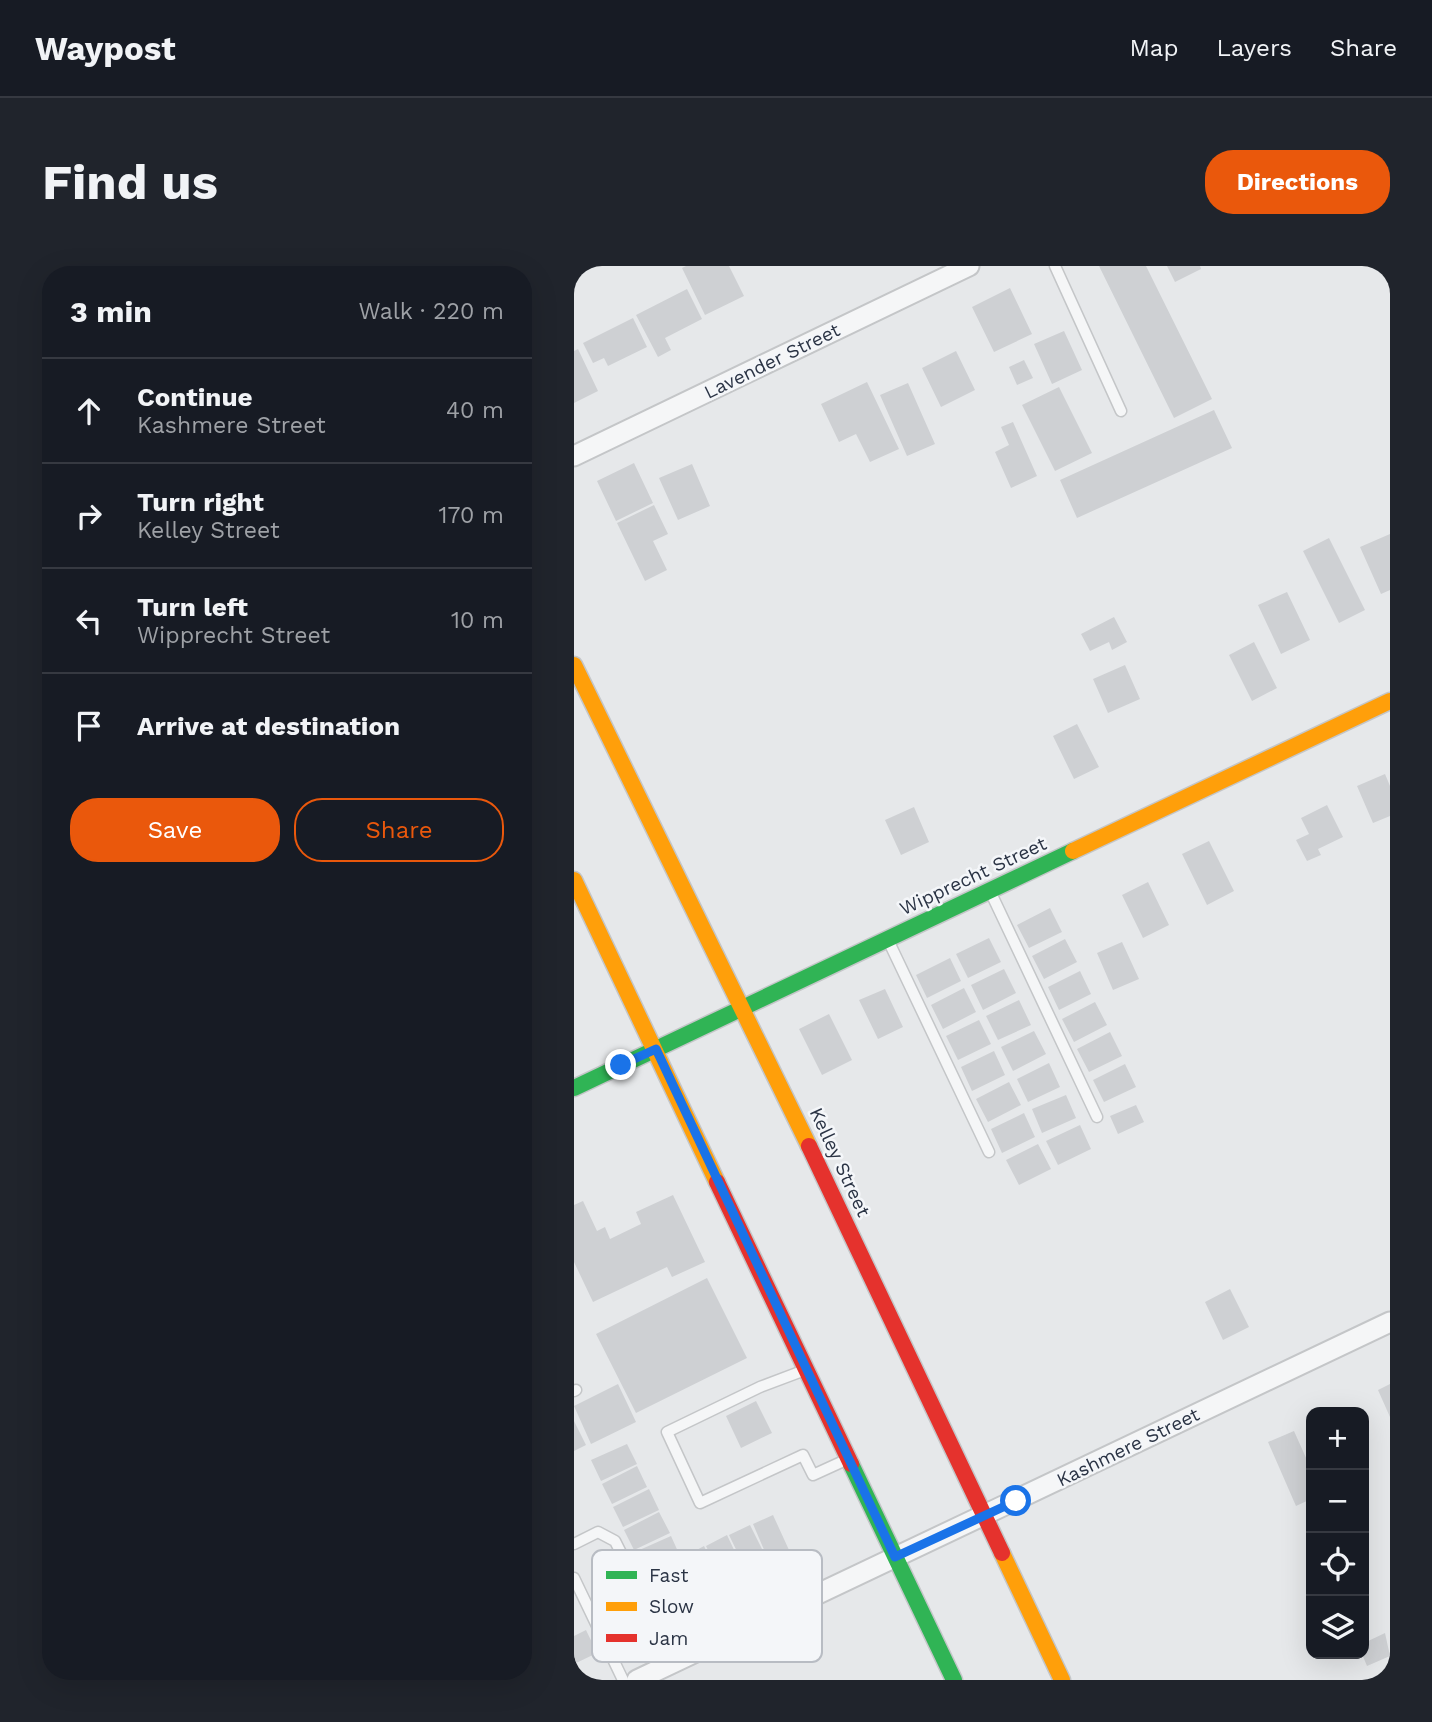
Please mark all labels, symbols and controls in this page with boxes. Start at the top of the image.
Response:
text: Waypost [35,29,176,68]
text: Map [1130,34,1178,62]
text: Layers [1216,34,1292,62]
text: Share [1330,34,1397,62]
button: Directions [1205,150,1390,214]
text: Find us [42,153,218,211]
text: 3 min [70,294,152,329]
text: Walk · 220 m [358,298,504,325]
street label: Lavender Street [700,318,844,404]
text: Continue [137,382,253,412]
icon: ahead [70,392,108,430]
text: 40 m [446,397,504,424]
text: Kashmere Street [137,412,326,439]
text: Turn right [137,487,264,517]
icon: right [70,497,108,535]
text: 170 m [439,502,504,529]
text: Kelley Street [137,517,280,544]
text: Turn left [137,592,248,622]
icon: left [70,602,108,640]
text: 10 m [451,607,504,634]
text: Wipprecht Street [137,622,330,649]
icon: arrive [70,707,108,745]
text: Arrive at destination [137,711,400,741]
button: Save [70,798,280,862]
button: Share [294,798,504,862]
street label: Wipprecht Street [896,832,1050,920]
route end [605,1049,636,1080]
street label: Kelley Street [805,1104,875,1220]
street label: Kashmere Street [1053,1402,1203,1492]
map controls [1306,1407,1369,1659]
button: + [1306,1407,1369,1470]
button: − [1306,1470,1369,1533]
route start [1000,1485,1031,1516]
button: locate [1306,1533,1369,1596]
legend [592,1550,822,1662]
text: Fast [649,1564,688,1587]
text: Slow [649,1595,694,1618]
button: layers [1306,1596,1369,1659]
text: Jam [649,1627,688,1650]

